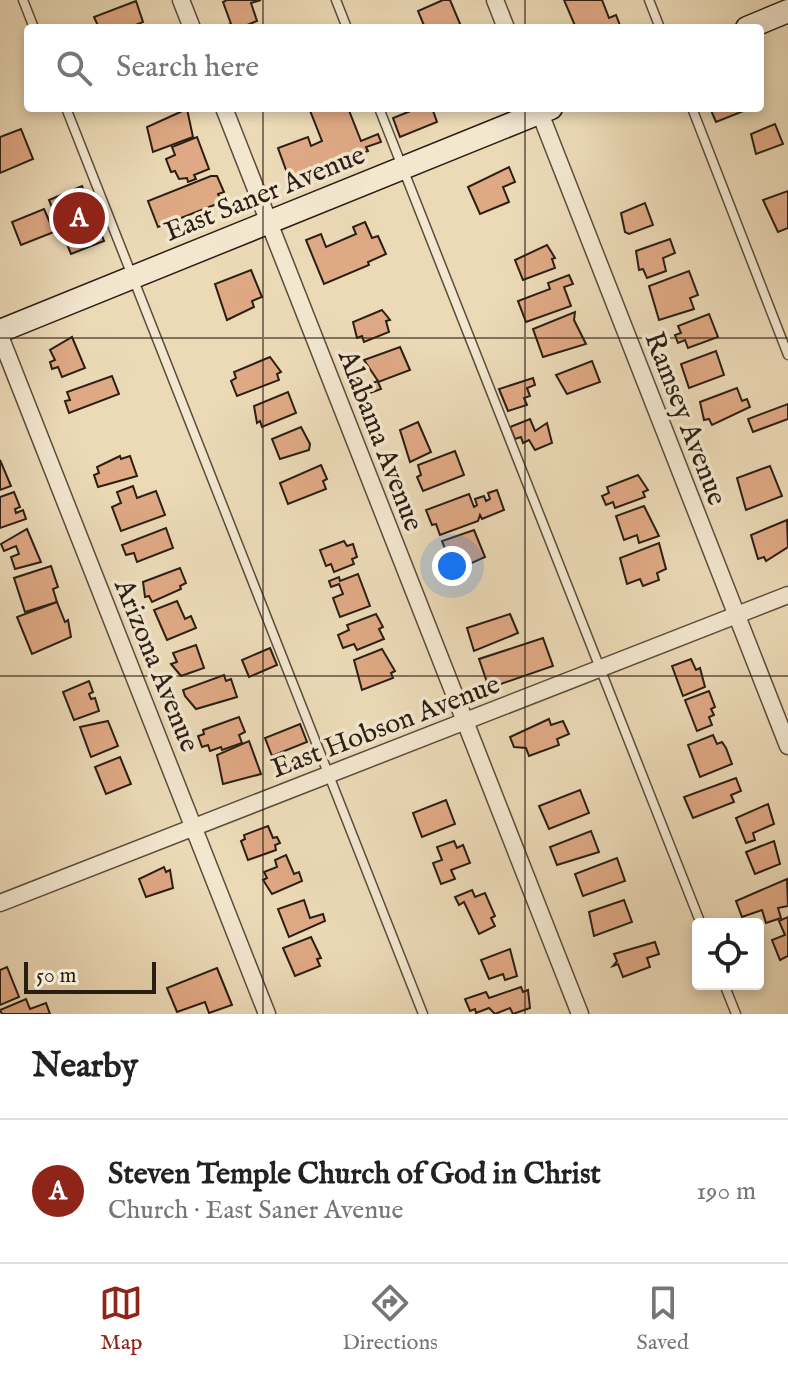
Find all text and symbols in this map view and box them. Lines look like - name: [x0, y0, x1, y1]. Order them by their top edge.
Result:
- search box: [24, 24, 764, 112]
- icon: search: [52, 46, 96, 90]
- text: Search here: [116, 49, 259, 87]
- street label: East Saner Avenue: [160, 138, 370, 250]
- pin: A: [53, 188, 105, 248]
- street label: Ramsey Avenue: [636, 327, 734, 511]
- street label: Alabama Avenue: [329, 344, 430, 537]
- your location: [432, 546, 472, 586]
- street label: Arizona Avenue: [105, 573, 206, 758]
- street label: East Hobson Avenue: [267, 668, 505, 787]
- map controls: [692, 918, 764, 990]
- button: locate: [692, 918, 764, 990]
- scale bar: [24, 958, 156, 994]
- text: 50 m: [36, 962, 77, 990]
- text: Nearby: [32, 1045, 138, 1088]
- text: Steven Temple Church of God in Christ: [108, 1156, 601, 1194]
- text: A: [49, 1175, 67, 1208]
- text: 190 m: [696, 1175, 756, 1208]
- text: Church · East Saner Avenue: [108, 1194, 403, 1227]
- tab: Map: [99, 1281, 143, 1357]
- tab: Directions: [342, 1281, 438, 1357]
- tab: Saved: [637, 1281, 689, 1357]

